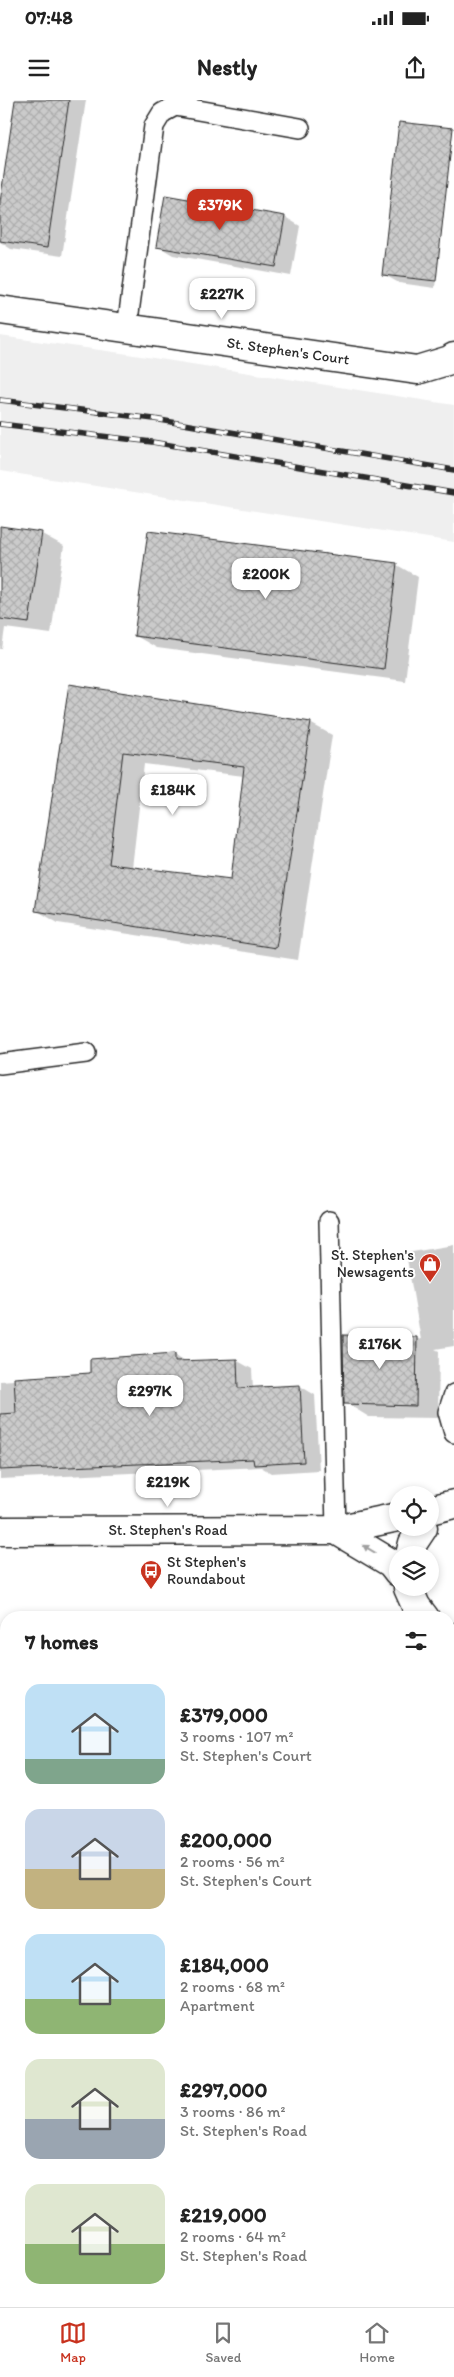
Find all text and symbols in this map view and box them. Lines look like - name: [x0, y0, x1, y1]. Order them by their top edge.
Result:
- text: 07:48: [25, 6, 73, 29]
- icon: menu: [25, 54, 53, 82]
- text: Nestly: [197, 54, 257, 81]
- icon: share: [401, 54, 429, 82]
- pin: £379K: [185, 188, 255, 231]
- text: £379K: [198, 195, 242, 214]
- pin: £227K: [187, 278, 257, 320]
- text: £227K: [200, 284, 244, 303]
- street label: St. Stephen's Court: [226, 333, 351, 369]
- pin: £200K: [231, 558, 301, 600]
- text: £200K: [243, 564, 289, 583]
- pin: £184K: [138, 774, 208, 816]
- text: £184K: [151, 780, 195, 799]
- place label: St. Stephen's Newsagents: [331, 1246, 414, 1281]
- shop icon: St. Stephen's Newsagents: [418, 1252, 442, 1283]
- pin: £176K: [345, 1328, 415, 1370]
- text: £176K: [359, 1334, 401, 1353]
- pin: £297K: [115, 1374, 185, 1417]
- text: £297K: [128, 1381, 172, 1400]
- pin: £219K: [133, 1466, 203, 1508]
- text: £219K: [147, 1472, 190, 1491]
- map controls: [389, 1486, 439, 1596]
- button: locate: [389, 1486, 439, 1536]
- street label: St. Stephen's Road: [108, 1521, 228, 1539]
- one-way arrow: [362, 1544, 375, 1553]
- button: layers: [389, 1546, 439, 1596]
- place label: St Stephen's Roundabout: [167, 1553, 247, 1588]
- bus stop icon: St Stephen's Roundabout: [139, 1559, 163, 1590]
- icon: filters: [402, 1627, 430, 1655]
- text: 7 homes: [25, 1629, 99, 1654]
- text: £379,000: [180, 1702, 268, 1727]
- icon: home: [65, 1704, 125, 1764]
- text: 3 rooms · 107 m²: [180, 1727, 293, 1746]
- text: St. Stephen's Court: [180, 1746, 312, 1765]
- text: £200,000: [180, 1827, 272, 1852]
- icon: home: [65, 1829, 125, 1889]
- text: 2 rooms · 56 m²: [180, 1852, 285, 1871]
- text: St. Stephen's Court: [180, 1871, 312, 1890]
- text: £184,000: [180, 1952, 269, 1977]
- icon: home: [65, 1954, 125, 2014]
- text: 2 rooms · 68 m²: [180, 1977, 285, 1996]
- text: Apartment: [180, 1996, 255, 2015]
- text: £297,000: [180, 2077, 267, 2102]
- icon: home: [65, 2079, 125, 2139]
- text: 3 rooms · 86 m²: [180, 2102, 285, 2121]
- text: St. Stephen's Road: [180, 2121, 307, 2140]
- text: £219,000: [180, 2202, 267, 2227]
- icon: home: [65, 2204, 125, 2264]
- text: 2 rooms · 64 m²: [180, 2227, 286, 2246]
- text: St. Stephen's Road: [180, 2246, 307, 2265]
- tab: Map: [59, 2319, 87, 2366]
- tab: Saved: [205, 2319, 241, 2366]
- tab: Home: [360, 2319, 395, 2366]

